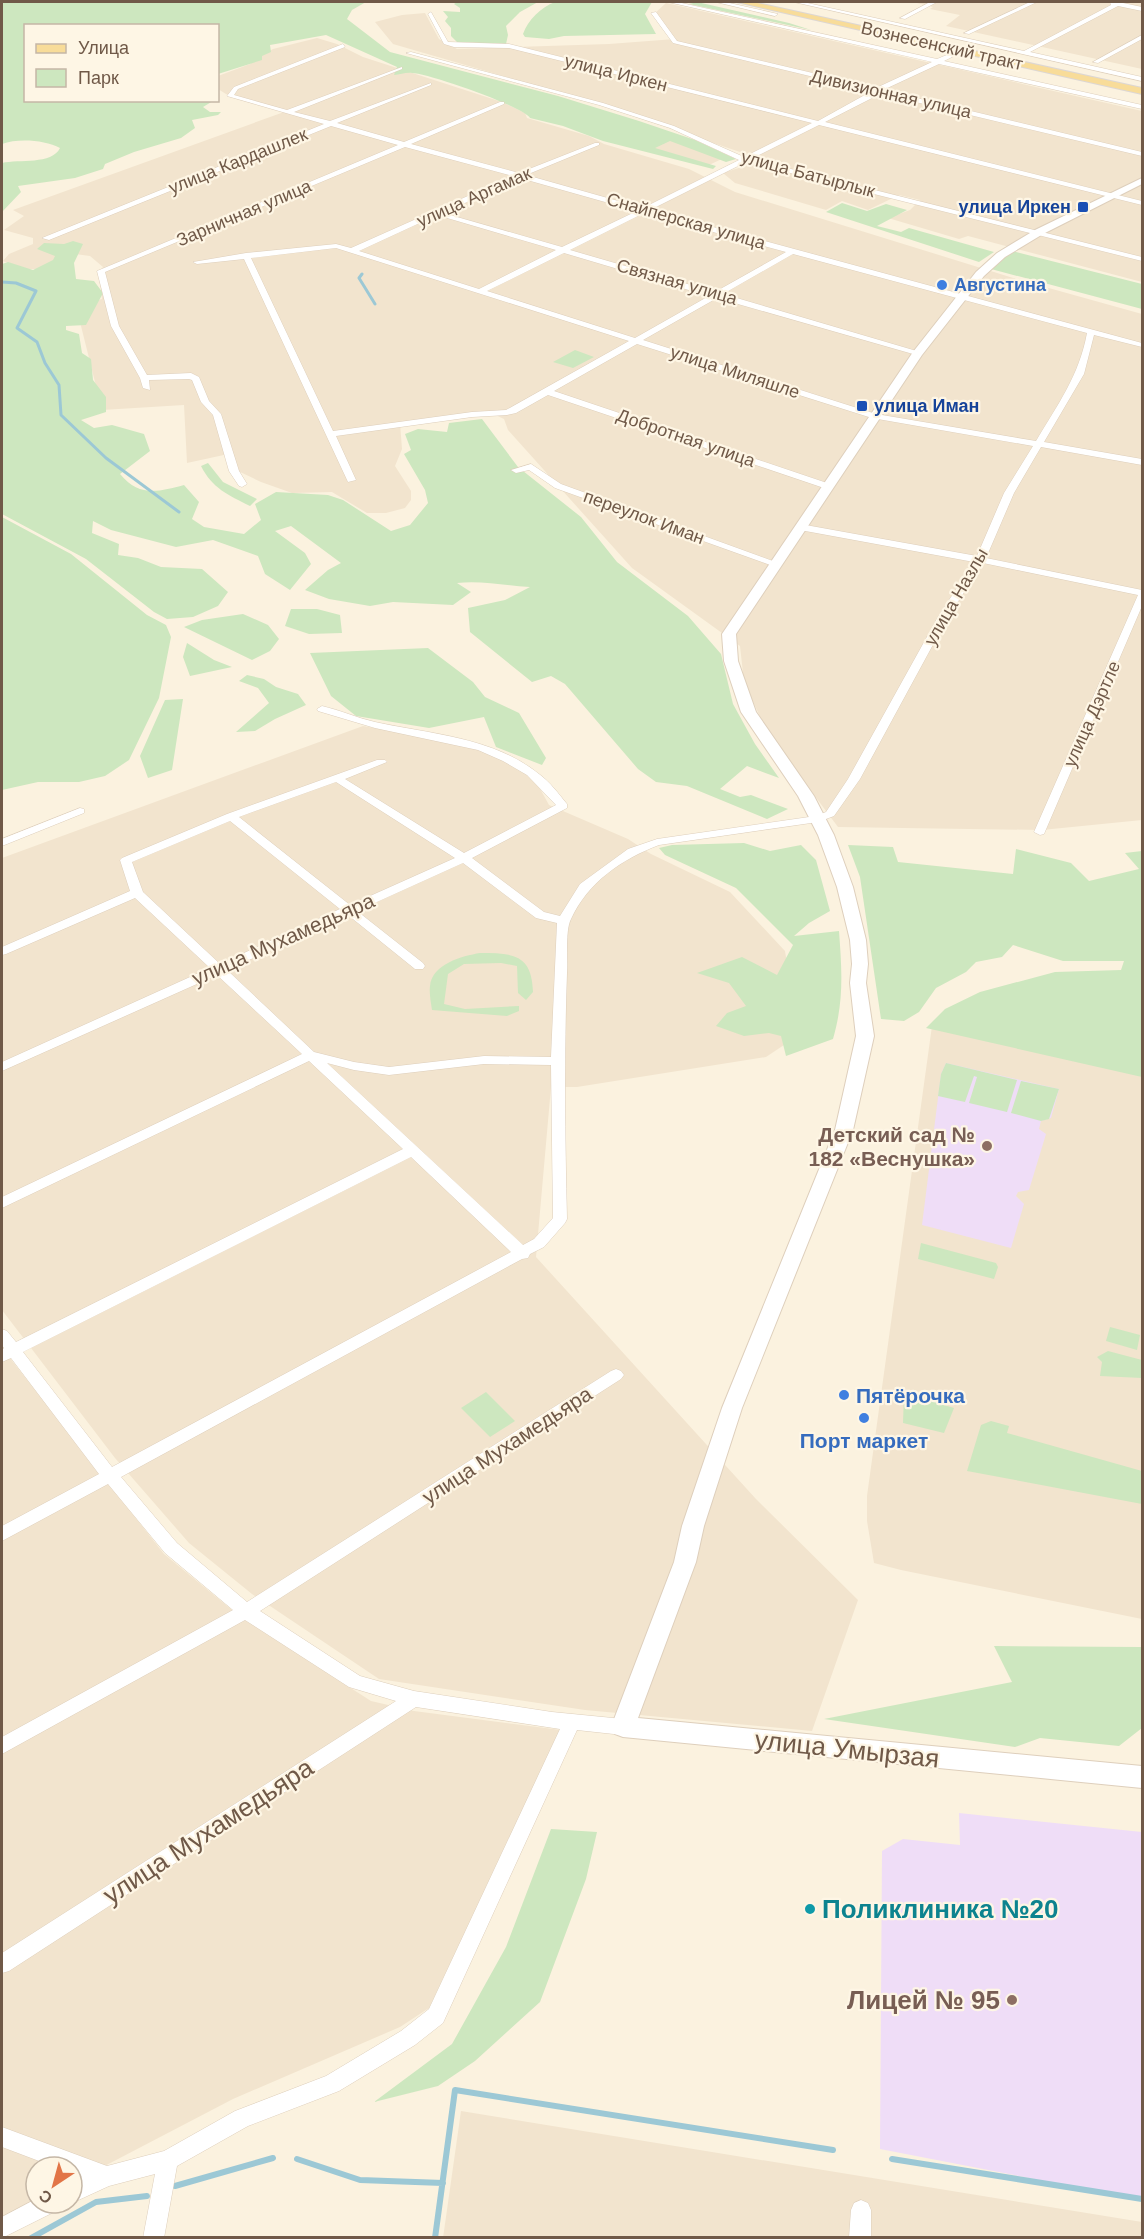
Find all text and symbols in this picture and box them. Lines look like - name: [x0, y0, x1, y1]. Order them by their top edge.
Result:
- street label: Вознесенский тракт: [859, 18, 1025, 74]
- legend: [24, 24, 219, 102]
- text: Улица: [78, 38, 130, 58]
- street label: улица Иркен: [562, 51, 670, 95]
- street label: Дивизионная улица: [809, 66, 974, 122]
- text: Парк: [78, 68, 119, 88]
- street label: улица Кардашлек: [166, 124, 310, 198]
- street label: улица Батырлык: [739, 147, 877, 202]
- street label: улица Аргамак: [414, 163, 534, 231]
- street label: Зарничная улица: [174, 175, 315, 250]
- street label: Снайперская улица: [604, 189, 769, 254]
- place label: улица Иркен: [959, 197, 1071, 217]
- marker: улица Иркен: [1076, 200, 1090, 214]
- street label: Связная улица: [614, 255, 741, 309]
- place label: Августина: [954, 275, 1047, 295]
- marker: Августина: [935, 278, 949, 292]
- street label: улица Миляшле: [668, 342, 802, 402]
- place label: улица Иман: [874, 396, 979, 416]
- marker: улица Иман: [855, 399, 869, 413]
- street label: Добротная улица: [614, 405, 759, 471]
- street label: переулок Иман: [581, 486, 707, 548]
- street label: улица Назлы: [920, 545, 992, 649]
- street label: улица Дэртле: [1060, 658, 1124, 770]
- street label: улица Мухамедьяра: [188, 888, 378, 990]
- place label: Детский сад № 182 «Веснушка»: [808, 1123, 975, 1170]
- marker: Детский сад № 182 «Веснушка»: [980, 1139, 994, 1153]
- street label: улица Мухамедьяра: [418, 1381, 596, 1508]
- place label: Пятёрочка: [856, 1384, 965, 1407]
- marker: Пятёрочка: [837, 1388, 851, 1402]
- marker: Порт маркет: [857, 1411, 871, 1425]
- place label: Порт маркет: [800, 1429, 928, 1452]
- street label: улица Умырзая: [753, 1724, 941, 1774]
- street label: улица Мухамедьяра: [97, 1752, 319, 1910]
- place label: Поликлиника №20: [822, 1894, 1059, 1924]
- marker: Поликлиника №20: [803, 1902, 817, 1916]
- place label: Лицей № 95: [847, 1985, 1000, 2015]
- marker: Лицей № 95: [1005, 1993, 1019, 2007]
- north arrow: [24, 2155, 84, 2215]
- text: С: [35, 2186, 55, 2207]

